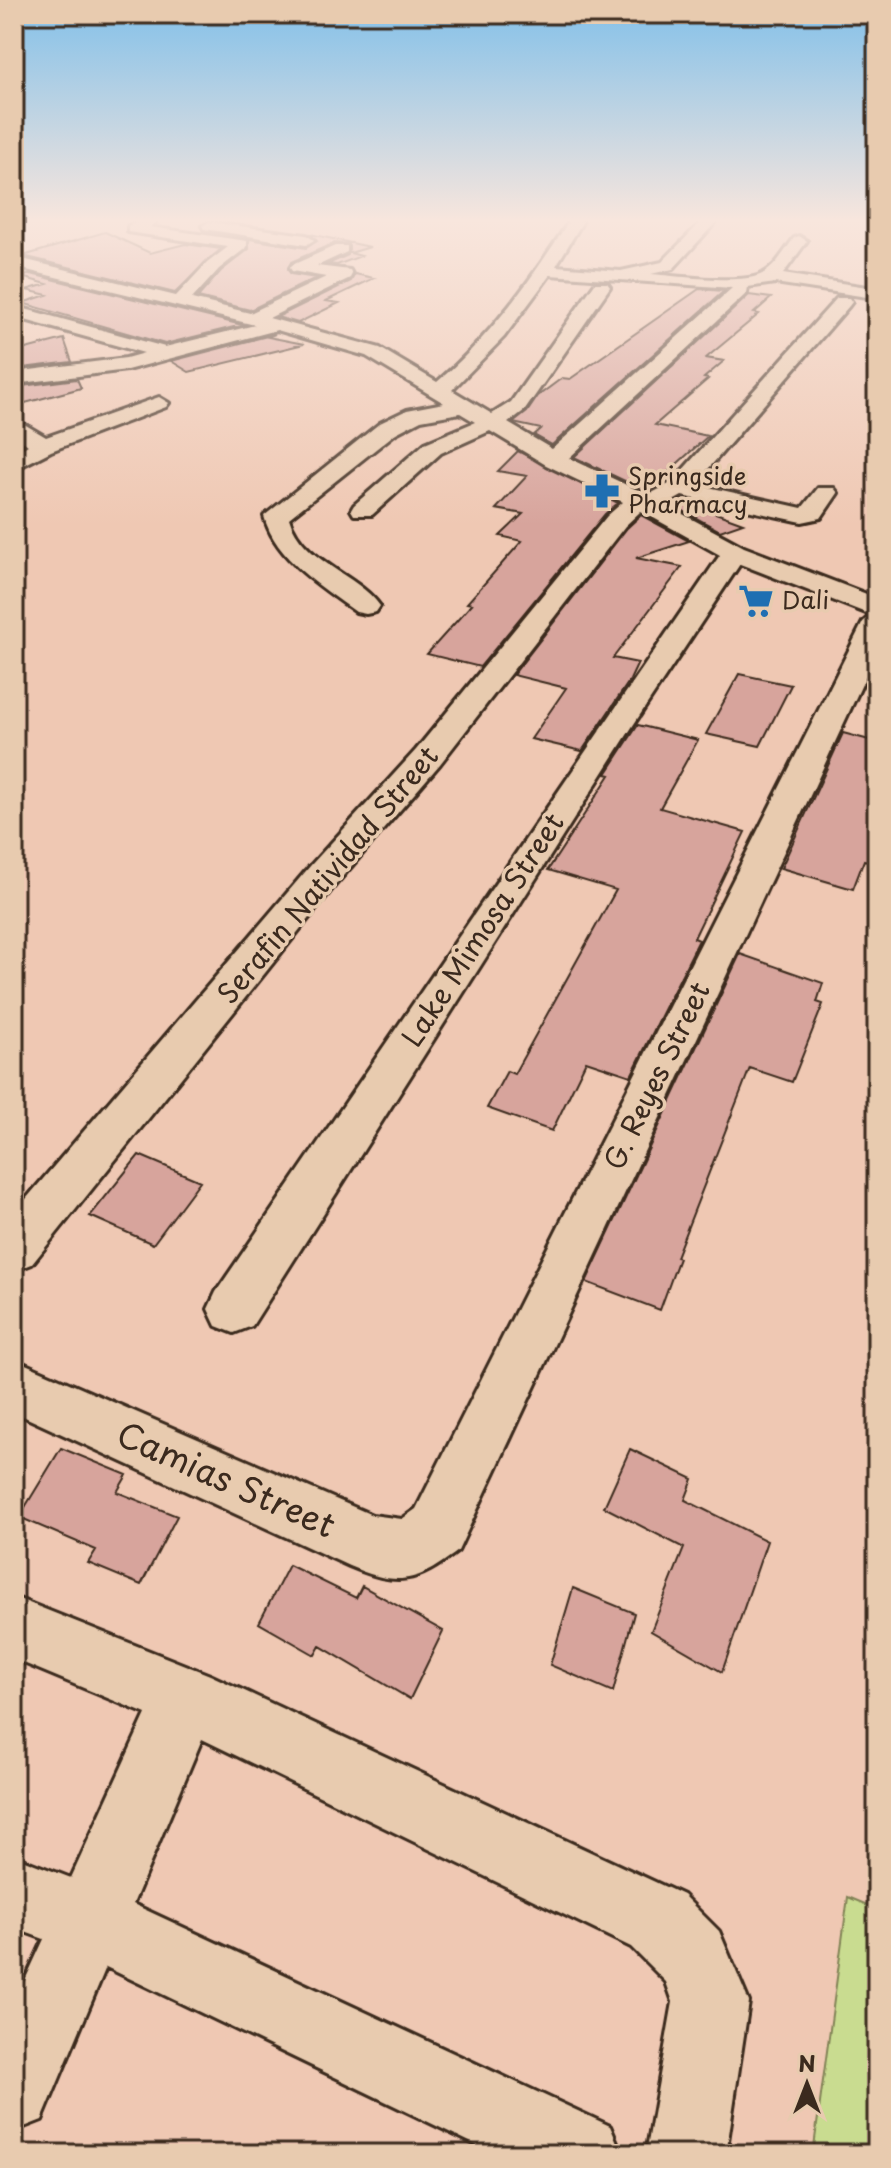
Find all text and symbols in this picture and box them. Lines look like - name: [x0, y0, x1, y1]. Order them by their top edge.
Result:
- place label: Springside Pharmacy: [628, 457, 747, 521]
- pharmacy icon: Springside Pharmacy: [583, 472, 621, 510]
- place label: Dali: [782, 581, 829, 617]
- supermarket icon: Dali: [737, 582, 775, 620]
- street label: Serafin Natividad Street: [206, 736, 448, 1012]
- street label: Lake Mimosa Street: [390, 804, 574, 1055]
- street label: G. Reyes Street: [591, 974, 720, 1177]
- street label: Camias Street: [109, 1407, 345, 1550]
- north arrow: [767, 2044, 847, 2124]
- text: N: [798, 2046, 816, 2079]

